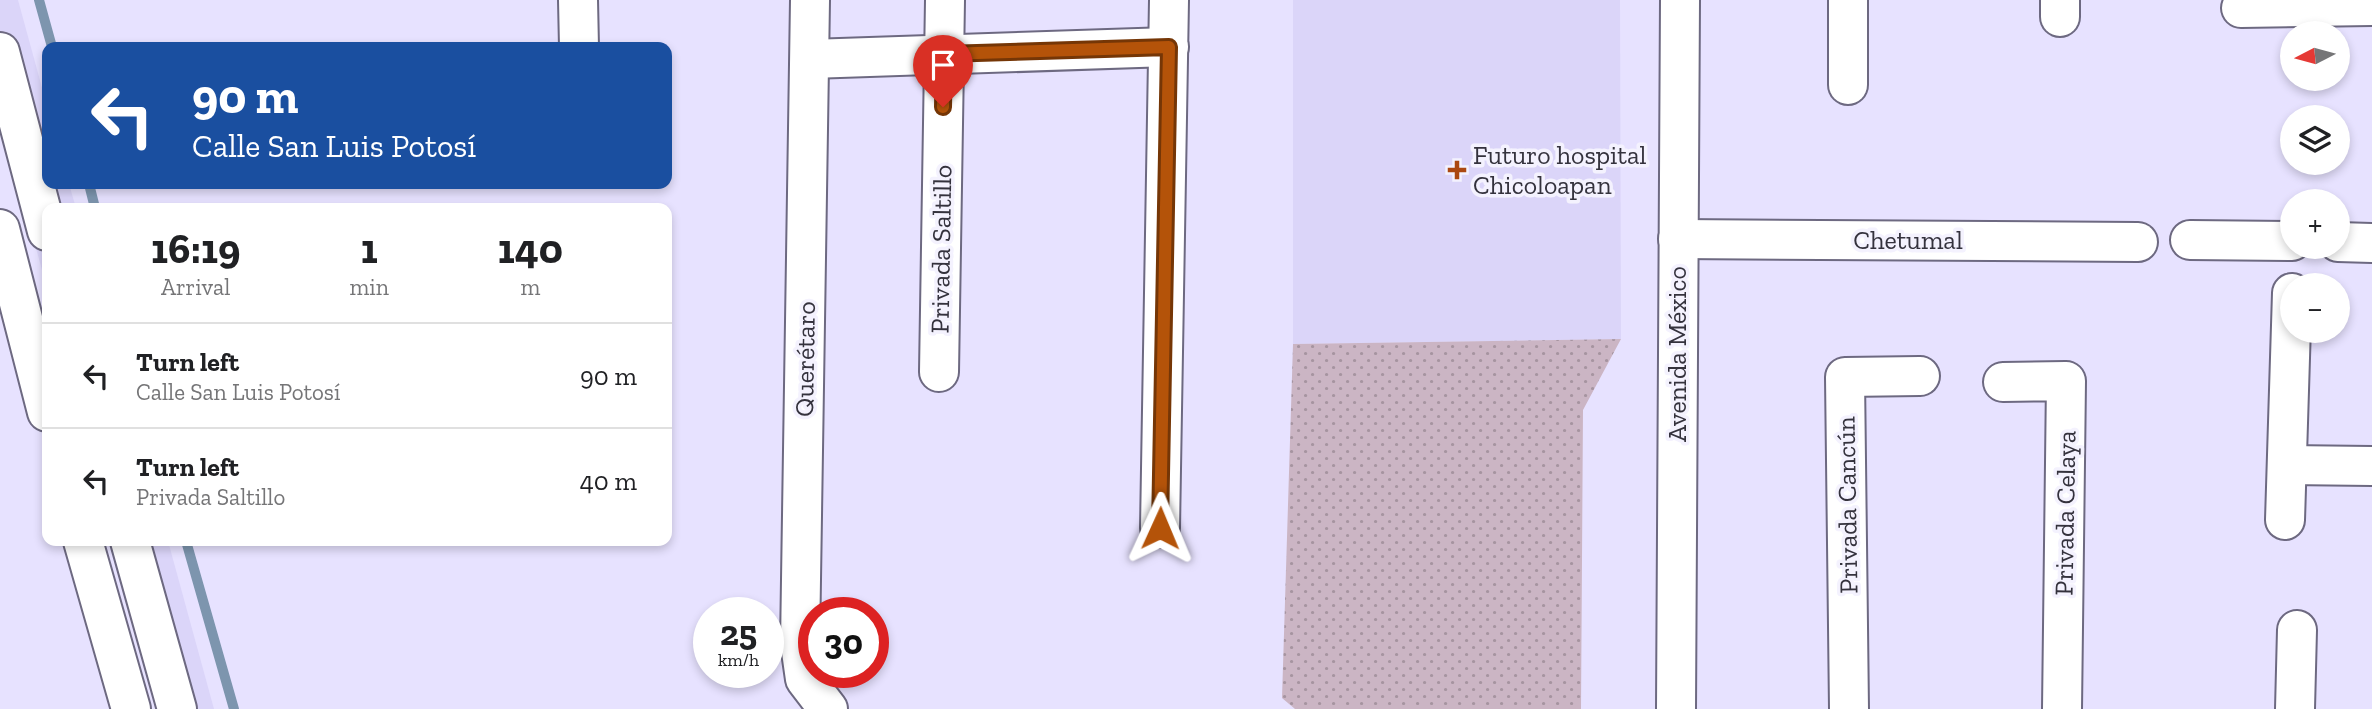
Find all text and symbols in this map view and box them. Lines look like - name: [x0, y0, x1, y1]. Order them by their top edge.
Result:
- north arrow: [2280, 21, 2350, 91]
- map controls: [2280, 21, 2350, 343]
- pin: [913, 35, 973, 107]
- icon: arrive: [924, 46, 962, 84]
- text: 90 m: [192, 67, 299, 126]
- icon: left: [77, 70, 168, 161]
- button: layers: [2280, 105, 2350, 175]
- text: Calle San Luis Potosí: [192, 127, 476, 165]
- place label: Futuro hospital Chicoloapan: [1473, 139, 1647, 201]
- marker: Futuro hospital Chicoloapan: [1447, 160, 1467, 180]
- street label: Privada Saltillo: [924, 164, 958, 334]
- button: +: [2280, 189, 2350, 259]
- text: 16:19: [151, 223, 240, 274]
- text: 1: [361, 223, 378, 274]
- text: 140: [498, 223, 563, 274]
- street label: Chetumal: [1853, 224, 1963, 256]
- street label: Avenida México: [1661, 266, 1693, 442]
- text: Arrival: [161, 273, 230, 301]
- text: min: [349, 273, 389, 301]
- text: m: [520, 273, 540, 301]
- button: −: [2280, 273, 2350, 343]
- street label: Querétaro: [788, 301, 822, 417]
- text: Turn left: [136, 346, 239, 378]
- icon: left: [77, 357, 115, 395]
- text: 90 m: [580, 360, 637, 392]
- text: Calle San Luis Potosí: [136, 378, 340, 406]
- street label: Privada Cancún: [1829, 416, 1865, 594]
- street label: Privada Celaya: [2048, 430, 2082, 596]
- text: Turn left: [136, 451, 239, 483]
- icon: left: [77, 462, 115, 500]
- text: 40 m: [580, 465, 637, 497]
- text: Privada Saltillo: [136, 483, 285, 511]
- position arrow: [1123, 491, 1197, 565]
- speed limit sign: 30: [798, 597, 889, 688]
- text: 25: [720, 612, 757, 654]
- text: km/h: [718, 649, 759, 671]

